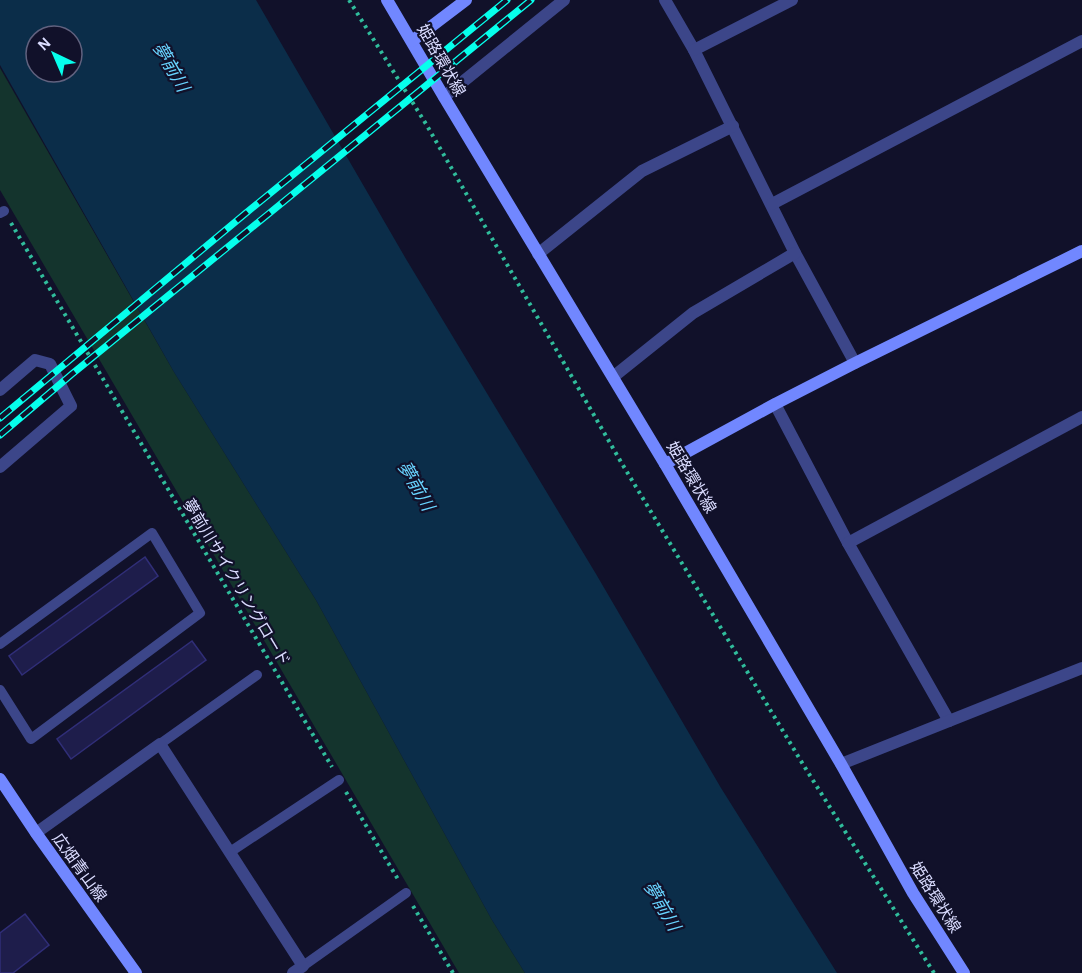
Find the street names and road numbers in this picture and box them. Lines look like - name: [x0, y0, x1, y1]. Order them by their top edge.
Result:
- street label: 姫路環状線: [414, 21, 469, 99]
- street label: 姫路環状線: [664, 439, 719, 516]
- street label: 夢前川サイクリングロード: [180, 496, 293, 669]
- street label: 広畑青山線: [49, 830, 110, 905]
- street label: 姫路環状線: [907, 859, 964, 936]

